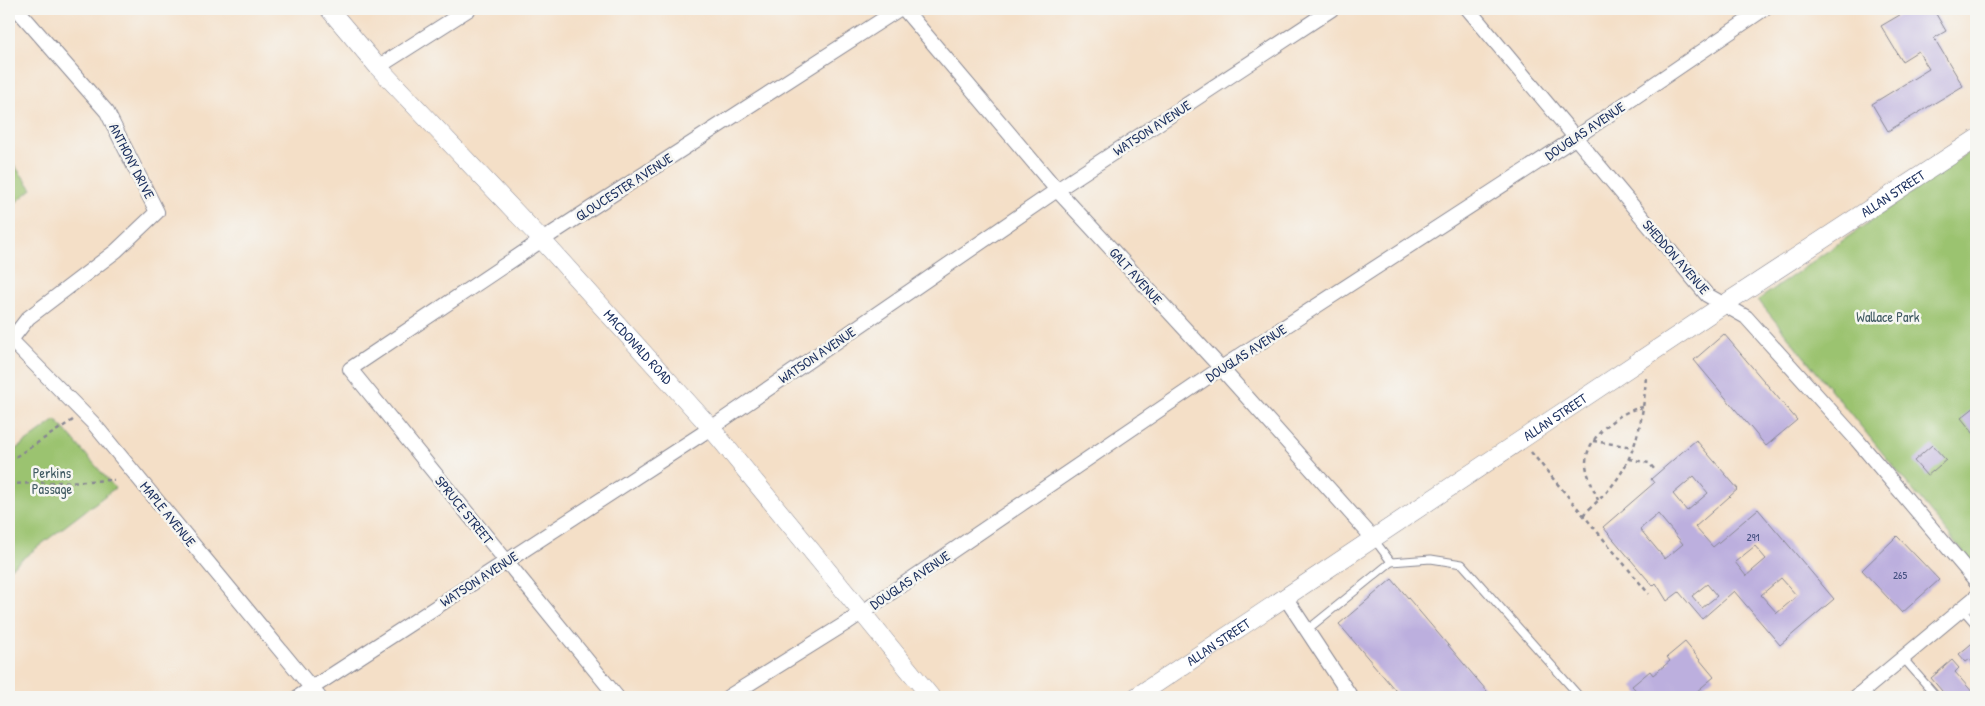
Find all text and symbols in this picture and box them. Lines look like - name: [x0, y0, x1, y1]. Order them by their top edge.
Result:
- street label: WATSON AVENUE: [1109, 95, 1194, 160]
- street label: DOUGLAS AVENUE: [1541, 97, 1628, 164]
- street label: ANTHONY DRIVE: [105, 120, 160, 202]
- street label: GLOUCESTER AVENUE: [571, 148, 676, 225]
- street label: ALLAN STREET: [1857, 165, 1929, 221]
- street label: SHEDDON AVENUE: [1639, 215, 1714, 298]
- street label: GALT AVENUE: [1106, 243, 1167, 308]
- street label: MACDONALD ROAD: [600, 305, 677, 388]
- park label: Wallace Park: [1856, 307, 1920, 326]
- street label: DOUGLAS AVENUE: [1202, 319, 1290, 386]
- street label: WATSON AVENUE: [774, 322, 859, 387]
- street label: ALLAN STREET: [1519, 388, 1591, 445]
- park label: Perkins Passage: [32, 463, 73, 499]
- street label: SPRUCE STREET: [431, 472, 498, 548]
- street label: MAPLE AVENUE: [136, 477, 201, 550]
- house number: 291: [1746, 530, 1760, 544]
- street label: WATSON AVENUE: [436, 546, 521, 611]
- street label: DOUGLAS AVENUE: [866, 546, 953, 613]
- house number: 265: [1893, 568, 1907, 582]
- street label: ALLAN STREET: [1182, 613, 1254, 670]

